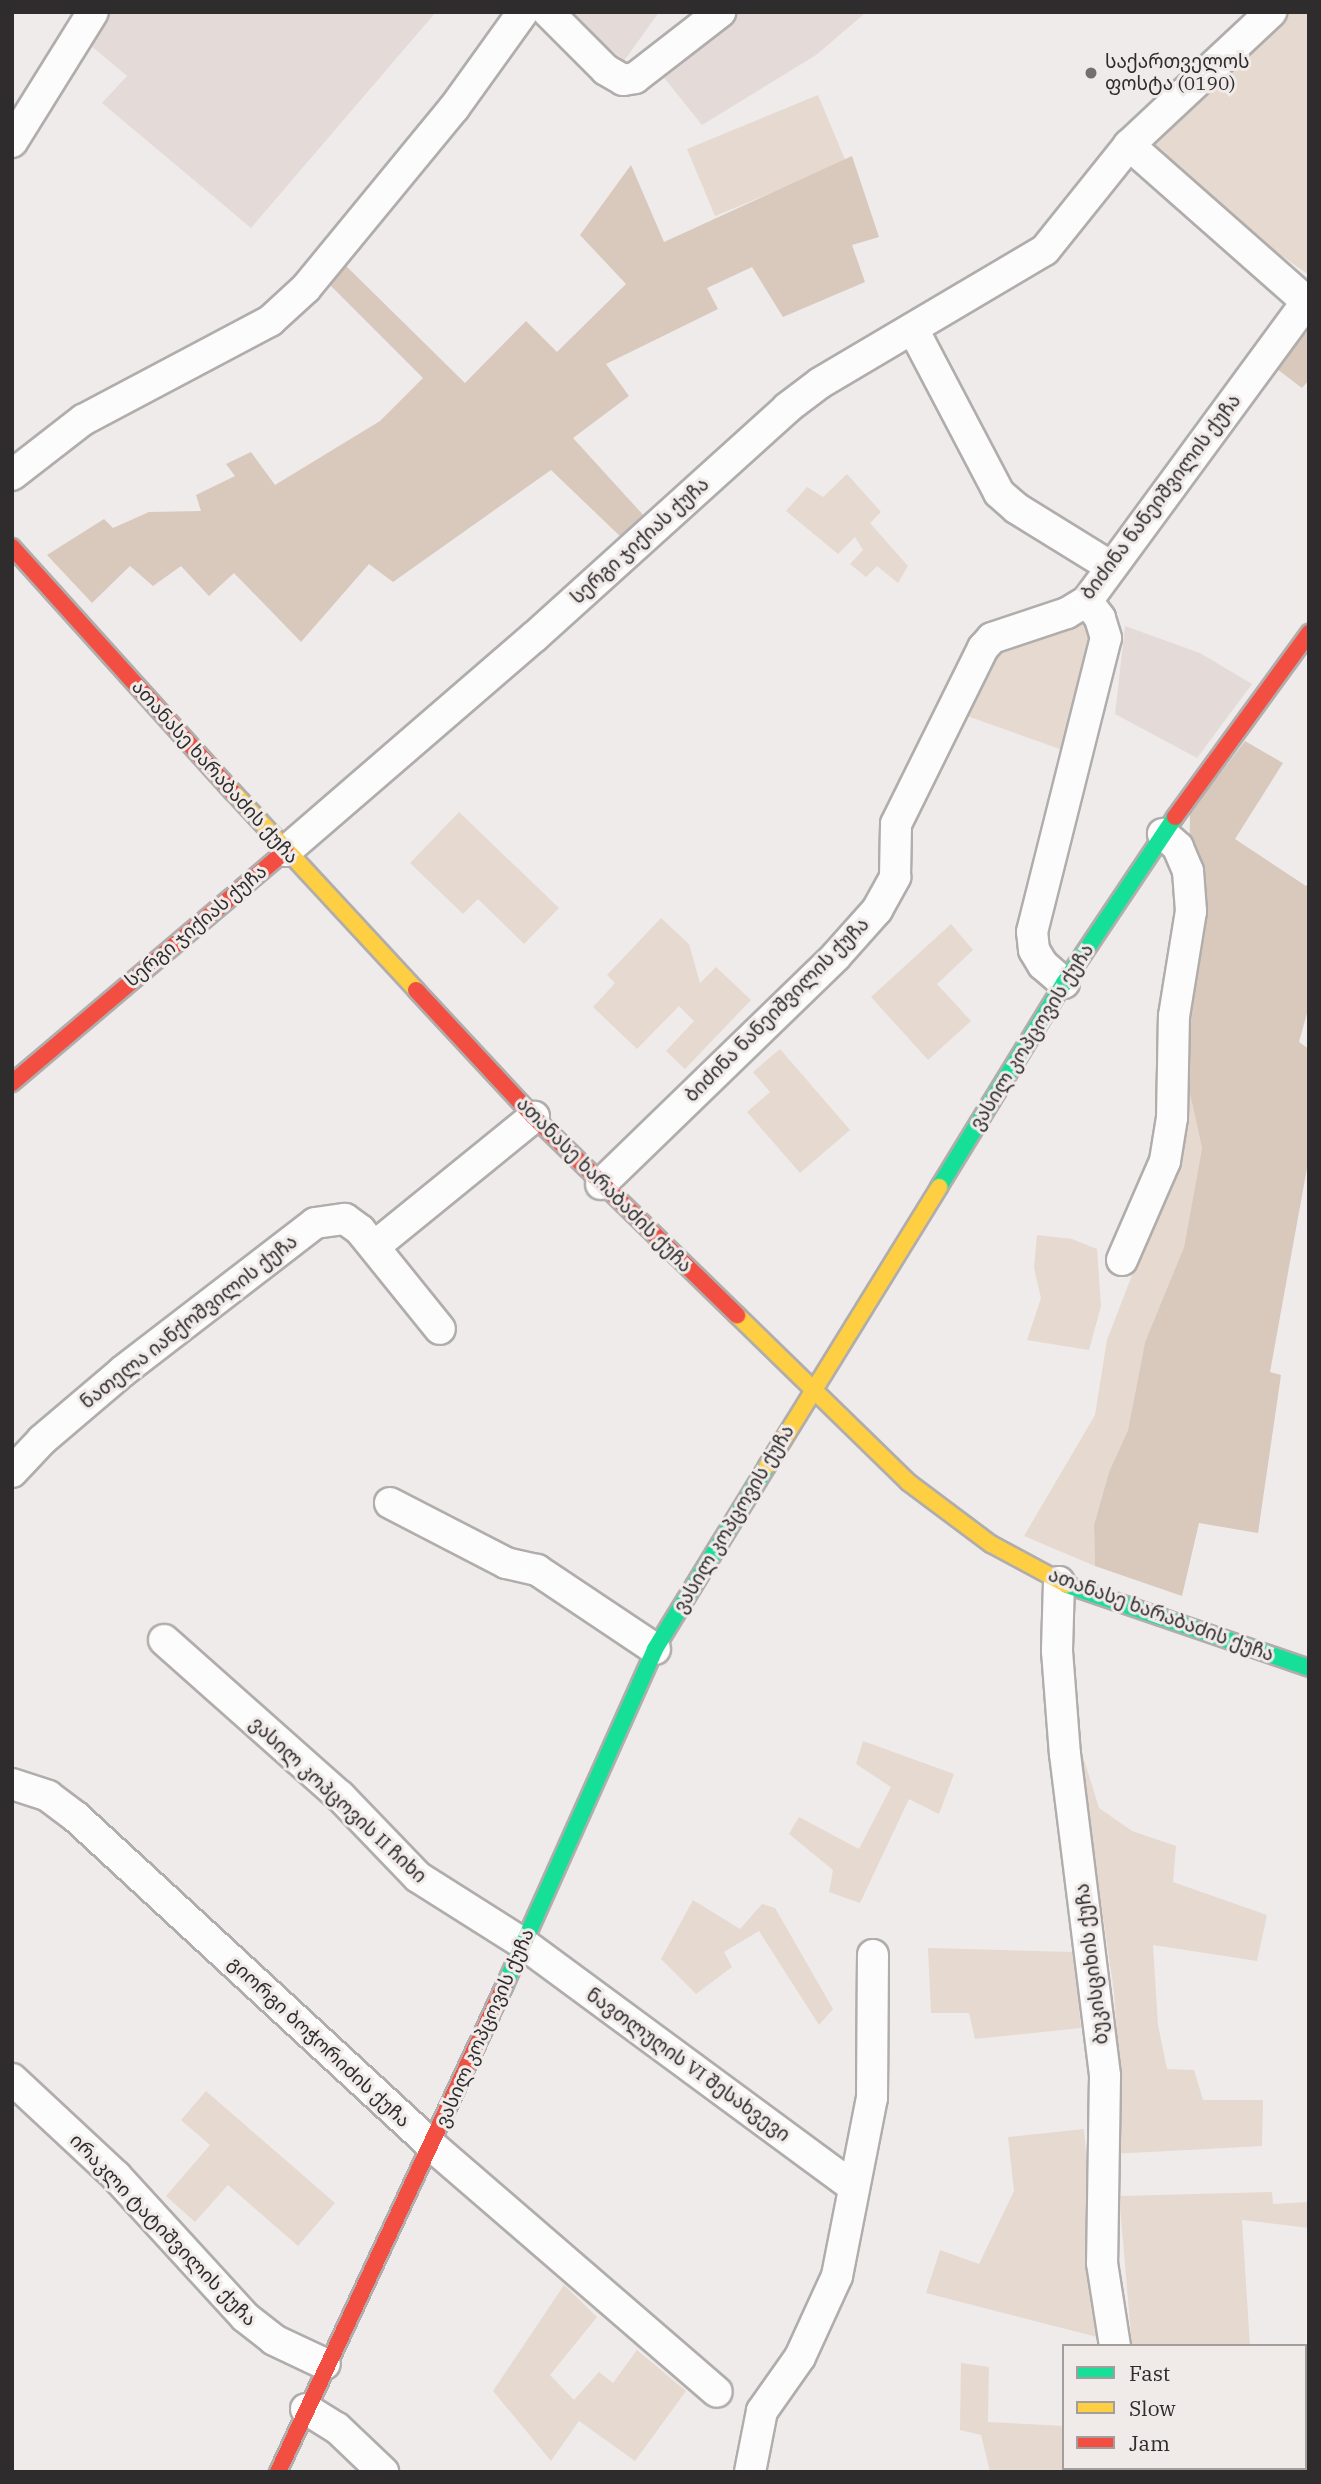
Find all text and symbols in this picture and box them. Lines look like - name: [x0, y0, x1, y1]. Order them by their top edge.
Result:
- place label: საქართველოს ფოსტა (0190): [1105, 51, 1250, 95]
- marker: საქართველოს ფოსტა (0190): [1083, 65, 1099, 81]
- street label: ბიძინა ნანეიშვილის ქუჩა: [1076, 390, 1246, 604]
- street label: სერგი ჯიქიას ქუჩა: [566, 473, 714, 609]
- street label: ათანასე ხარაბაძის ქუჩა: [127, 676, 303, 868]
- street label: სერგი ჯიქიას ქუჩა: [121, 860, 271, 992]
- street label: ბიძინა ნანეიშვილის ქუჩა: [680, 913, 874, 1107]
- street label: ვასილ კოპცოვის ქუჩა: [965, 940, 1099, 1134]
- street label: ათანასე ხარაბაძის ქუჩა: [512, 1093, 696, 1277]
- street label: ნათელა იანქოშვილის ქუჩა: [76, 1230, 302, 1414]
- street label: ვასილ კოპცოვის ქუჩა: [669, 1421, 799, 1617]
- street label: ათანასე ხარაბაძის ქუჩა: [1045, 1564, 1277, 1666]
- street label: ვასილ კოპცოვის II ჩიხი: [245, 1712, 431, 1888]
- street label: ბუკისციხის ქუჩა: [1071, 1882, 1113, 2046]
- street label: ვასილ კოპცოვის ქუჩა: [431, 1925, 539, 2131]
- street label: გიორგი ბოჭორიძის ქუჩა: [223, 1952, 415, 2132]
- street label: ნავთლუღის VI შესახვევი: [582, 1983, 794, 2147]
- street label: ირაკლი ტატიშვილის ქუჩა: [65, 2129, 261, 2331]
- legend: [1062, 2344, 1307, 2470]
- text: Fast: [1129, 2359, 1170, 2387]
- text: Slow: [1129, 2394, 1176, 2422]
- text: Jam: [1129, 2429, 1170, 2457]

